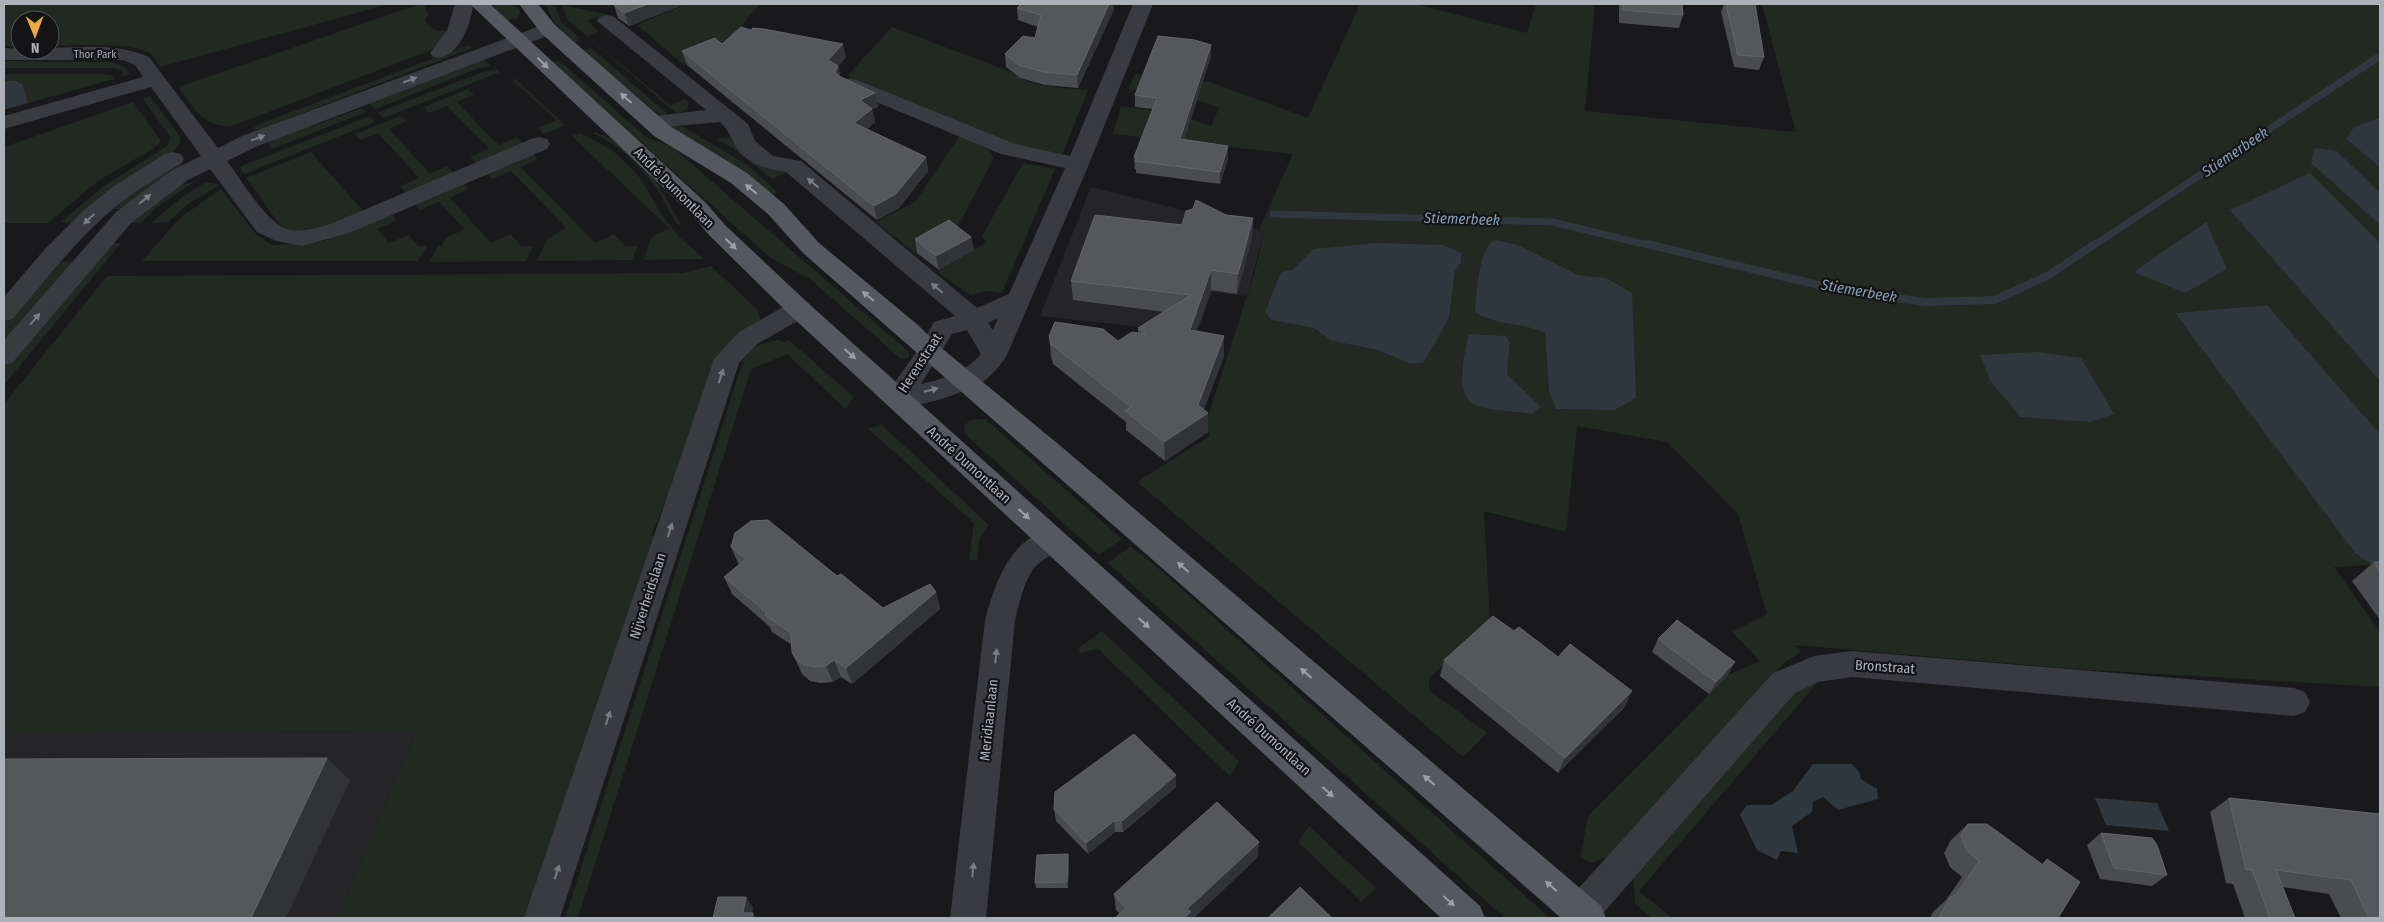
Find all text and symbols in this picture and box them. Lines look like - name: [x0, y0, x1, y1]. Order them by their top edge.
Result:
- north arrow: [10, 10, 60, 60]
- text: N: [31, 39, 40, 56]
- street label: Thor Park: [74, 48, 117, 61]
- one-way arrow: [536, 57, 548, 69]
- one-way arrow: [403, 76, 418, 84]
- one-way arrow: [620, 93, 632, 104]
- water label: Stiemerbeek: [2197, 123, 2272, 181]
- one-way arrow: [251, 134, 266, 142]
- street label: André Dumontlaan: [630, 144, 718, 232]
- one-way arrow: [807, 177, 819, 189]
- one-way arrow: [745, 183, 758, 194]
- one-way arrow: [138, 194, 151, 205]
- water label: Stiemerbeek: [1423, 209, 1501, 229]
- one-way arrow: [83, 213, 95, 225]
- one-way arrow: [724, 237, 736, 249]
- water label: Stiemerbeek: [1819, 275, 1899, 307]
- one-way arrow: [930, 282, 943, 293]
- one-way arrow: [862, 291, 874, 302]
- one-way arrow: [30, 313, 41, 326]
- street label: Herenstraat: [895, 330, 946, 396]
- one-way arrow: [844, 348, 857, 359]
- one-way arrow: [718, 368, 726, 383]
- one-way arrow: [923, 386, 938, 394]
- street label: André Dumontlaan: [924, 423, 1014, 507]
- one-way arrow: [1017, 508, 1029, 520]
- one-way arrow: [667, 522, 675, 537]
- street label: Nijverheidslaan: [626, 551, 670, 641]
- one-way arrow: [1177, 561, 1189, 573]
- one-way arrow: [1137, 618, 1150, 629]
- one-way arrow: [992, 648, 1000, 664]
- street label: Bronstraat: [1854, 656, 1916, 678]
- one-way arrow: [1299, 668, 1312, 679]
- street label: Meridiaanlaan: [976, 678, 1002, 762]
- street label: André Dumontlaan: [1224, 695, 1314, 779]
- one-way arrow: [605, 710, 613, 725]
- one-way arrow: [1423, 774, 1435, 786]
- one-way arrow: [1322, 786, 1334, 798]
- one-way arrow: [969, 861, 977, 877]
- one-way arrow: [553, 864, 561, 879]
- one-way arrow: [1545, 881, 1558, 892]
- one-way arrow: [1442, 895, 1454, 907]

